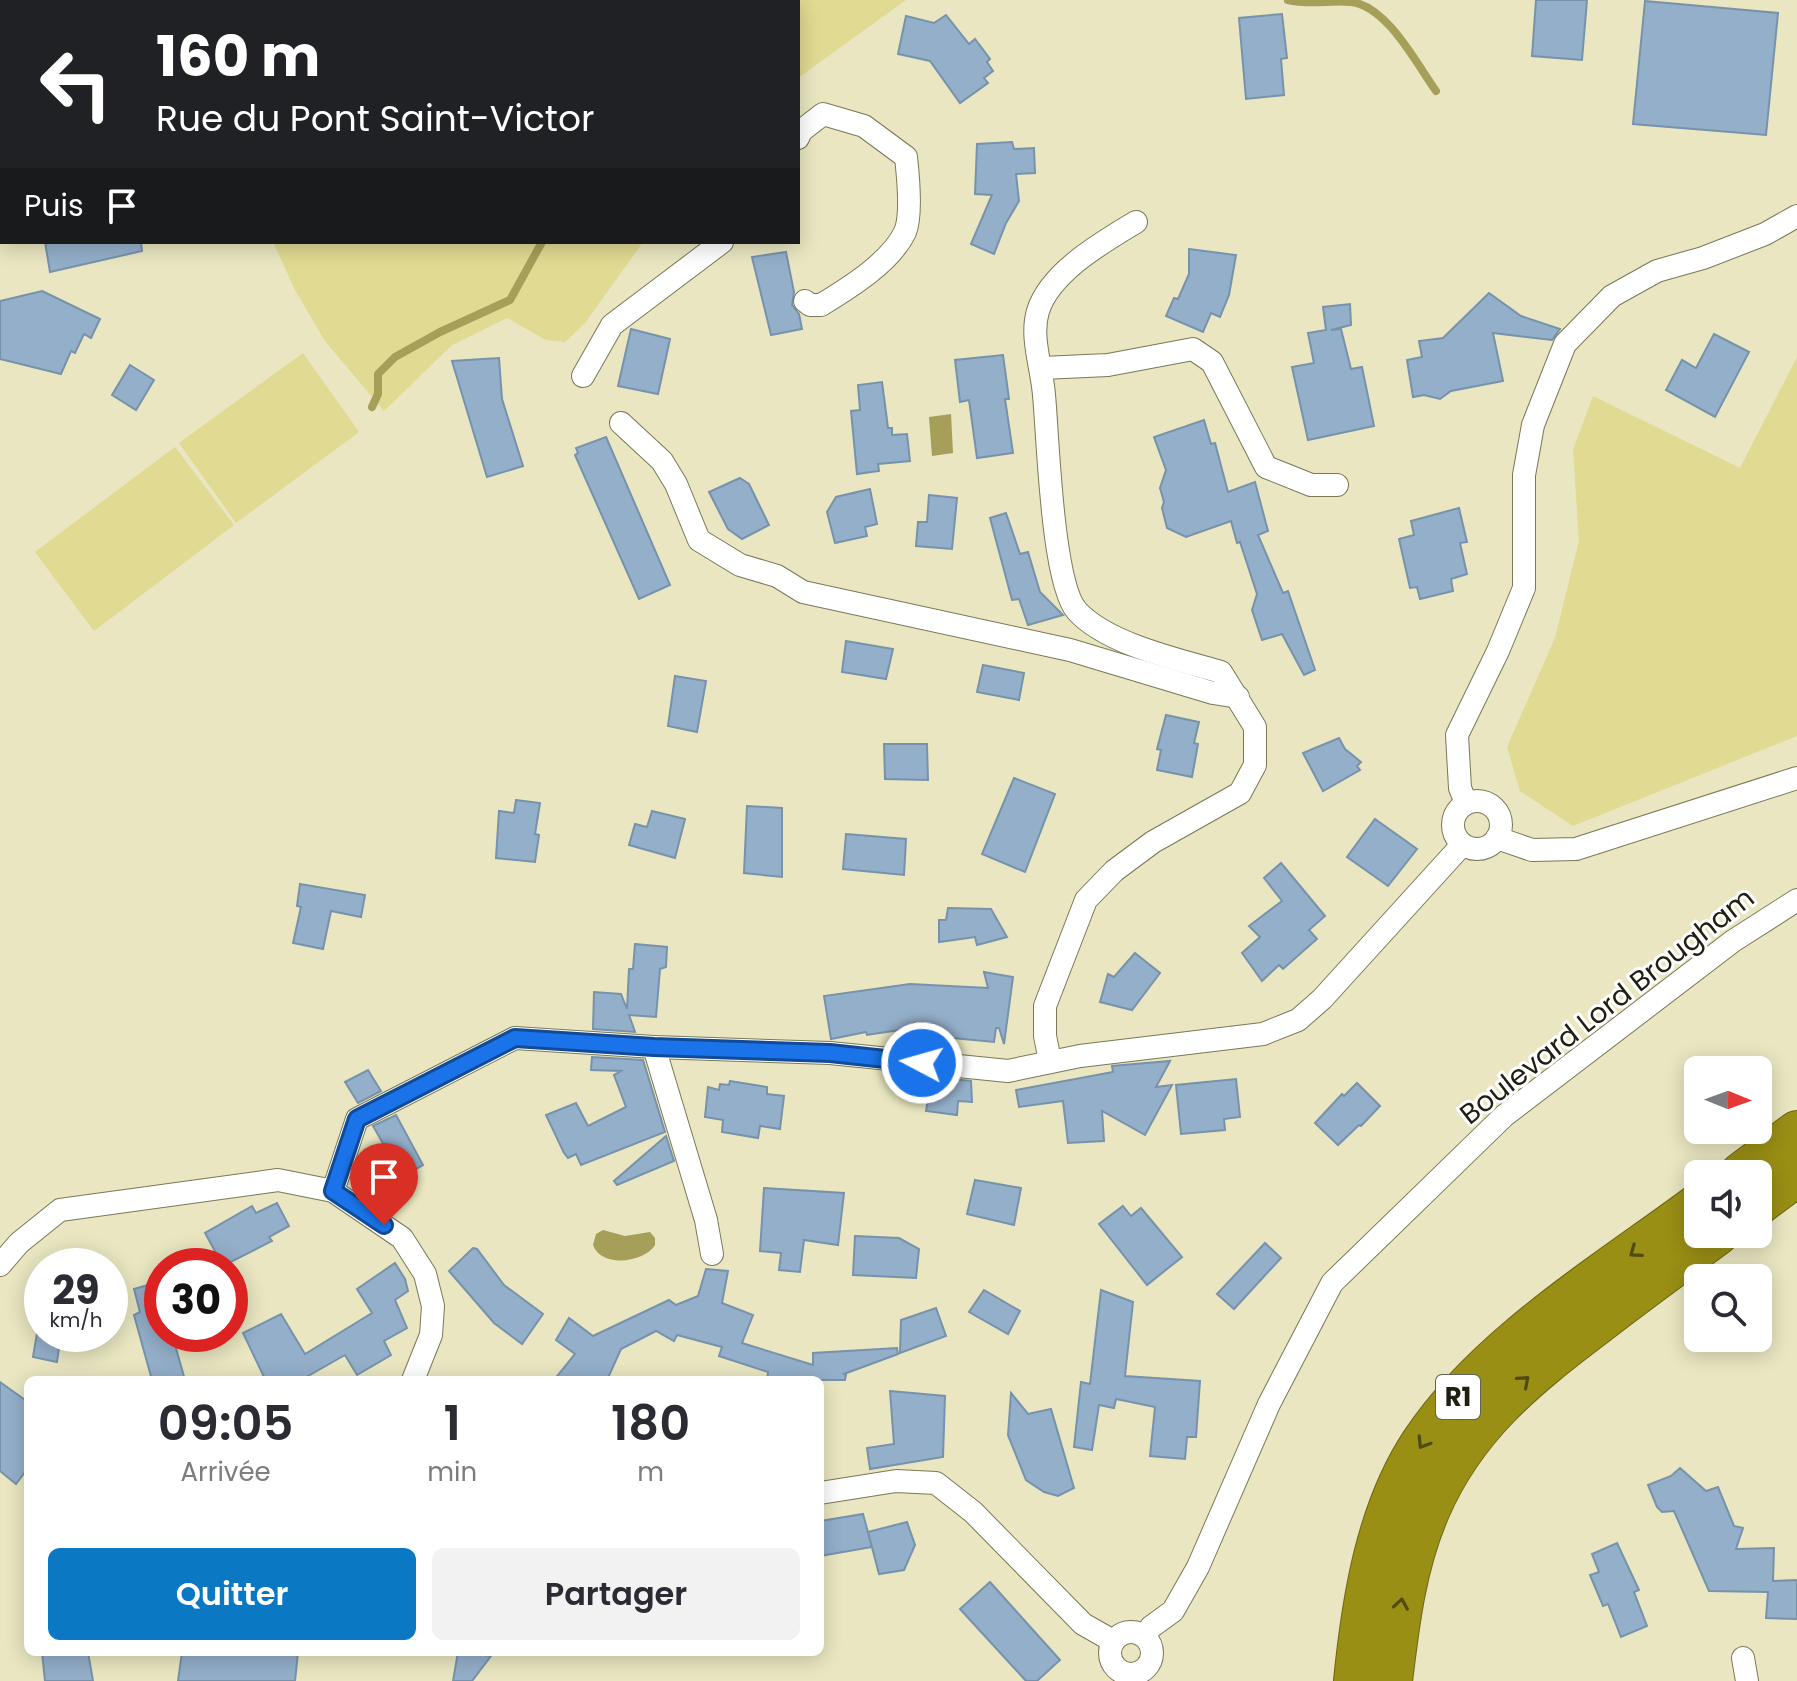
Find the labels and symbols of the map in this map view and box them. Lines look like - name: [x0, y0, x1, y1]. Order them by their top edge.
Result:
- street label: Boulevard Lord Brougham: [1452, 879, 1762, 1133]
- position arrow: [880, 1021, 964, 1105]
- north arrow: [1684, 1056, 1772, 1144]
- pin: [350, 1143, 418, 1225]
- one-way arrow: [1629, 1242, 1644, 1256]
- speed limit sign: 30: [144, 1248, 248, 1352]
- road number: R1: [1436, 1375, 1480, 1419]
- one-way arrow: [1515, 1376, 1530, 1391]
- one-way arrow: [1417, 1434, 1432, 1449]
- one-way arrow: [1392, 1597, 1409, 1610]

